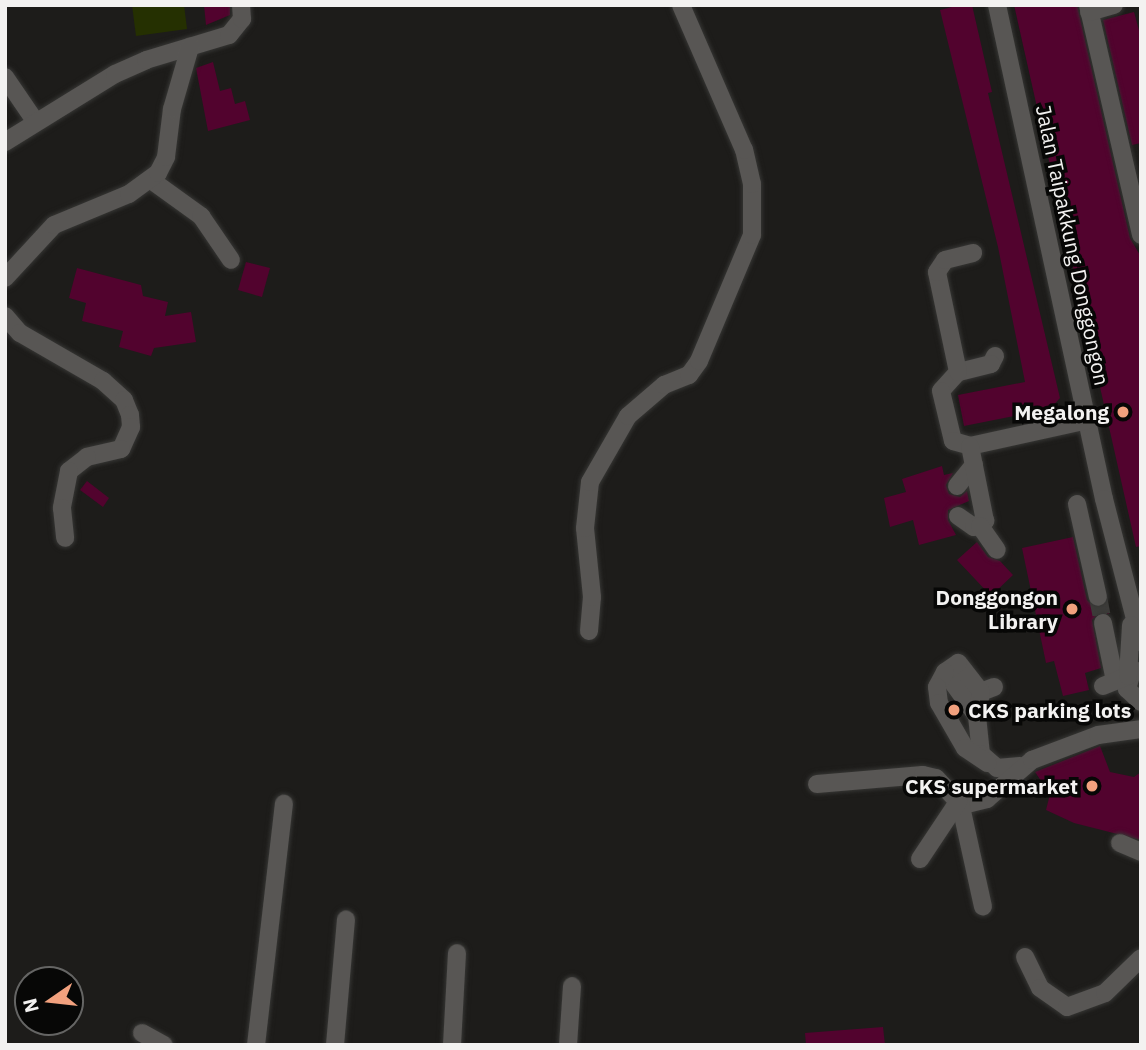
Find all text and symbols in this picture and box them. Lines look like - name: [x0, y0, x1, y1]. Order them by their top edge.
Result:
- street label: Jalan Taipakkung Donggongon: [1031, 102, 1115, 388]
- place label: Megalong: [1014, 399, 1109, 425]
- marker: Megalong: [1115, 404, 1131, 420]
- place label: Donggongon Library: [936, 584, 1058, 634]
- marker: Donggongon Library: [1064, 601, 1080, 617]
- place label: CKS parking lots: [968, 697, 1131, 723]
- marker: CKS parking lots: [946, 702, 962, 718]
- place label: CKS supermarket: [905, 773, 1078, 799]
- marker: CKS supermarket: [1084, 778, 1100, 794]
- north arrow: [14, 966, 84, 1036]
- text: N: [17, 996, 44, 1015]

